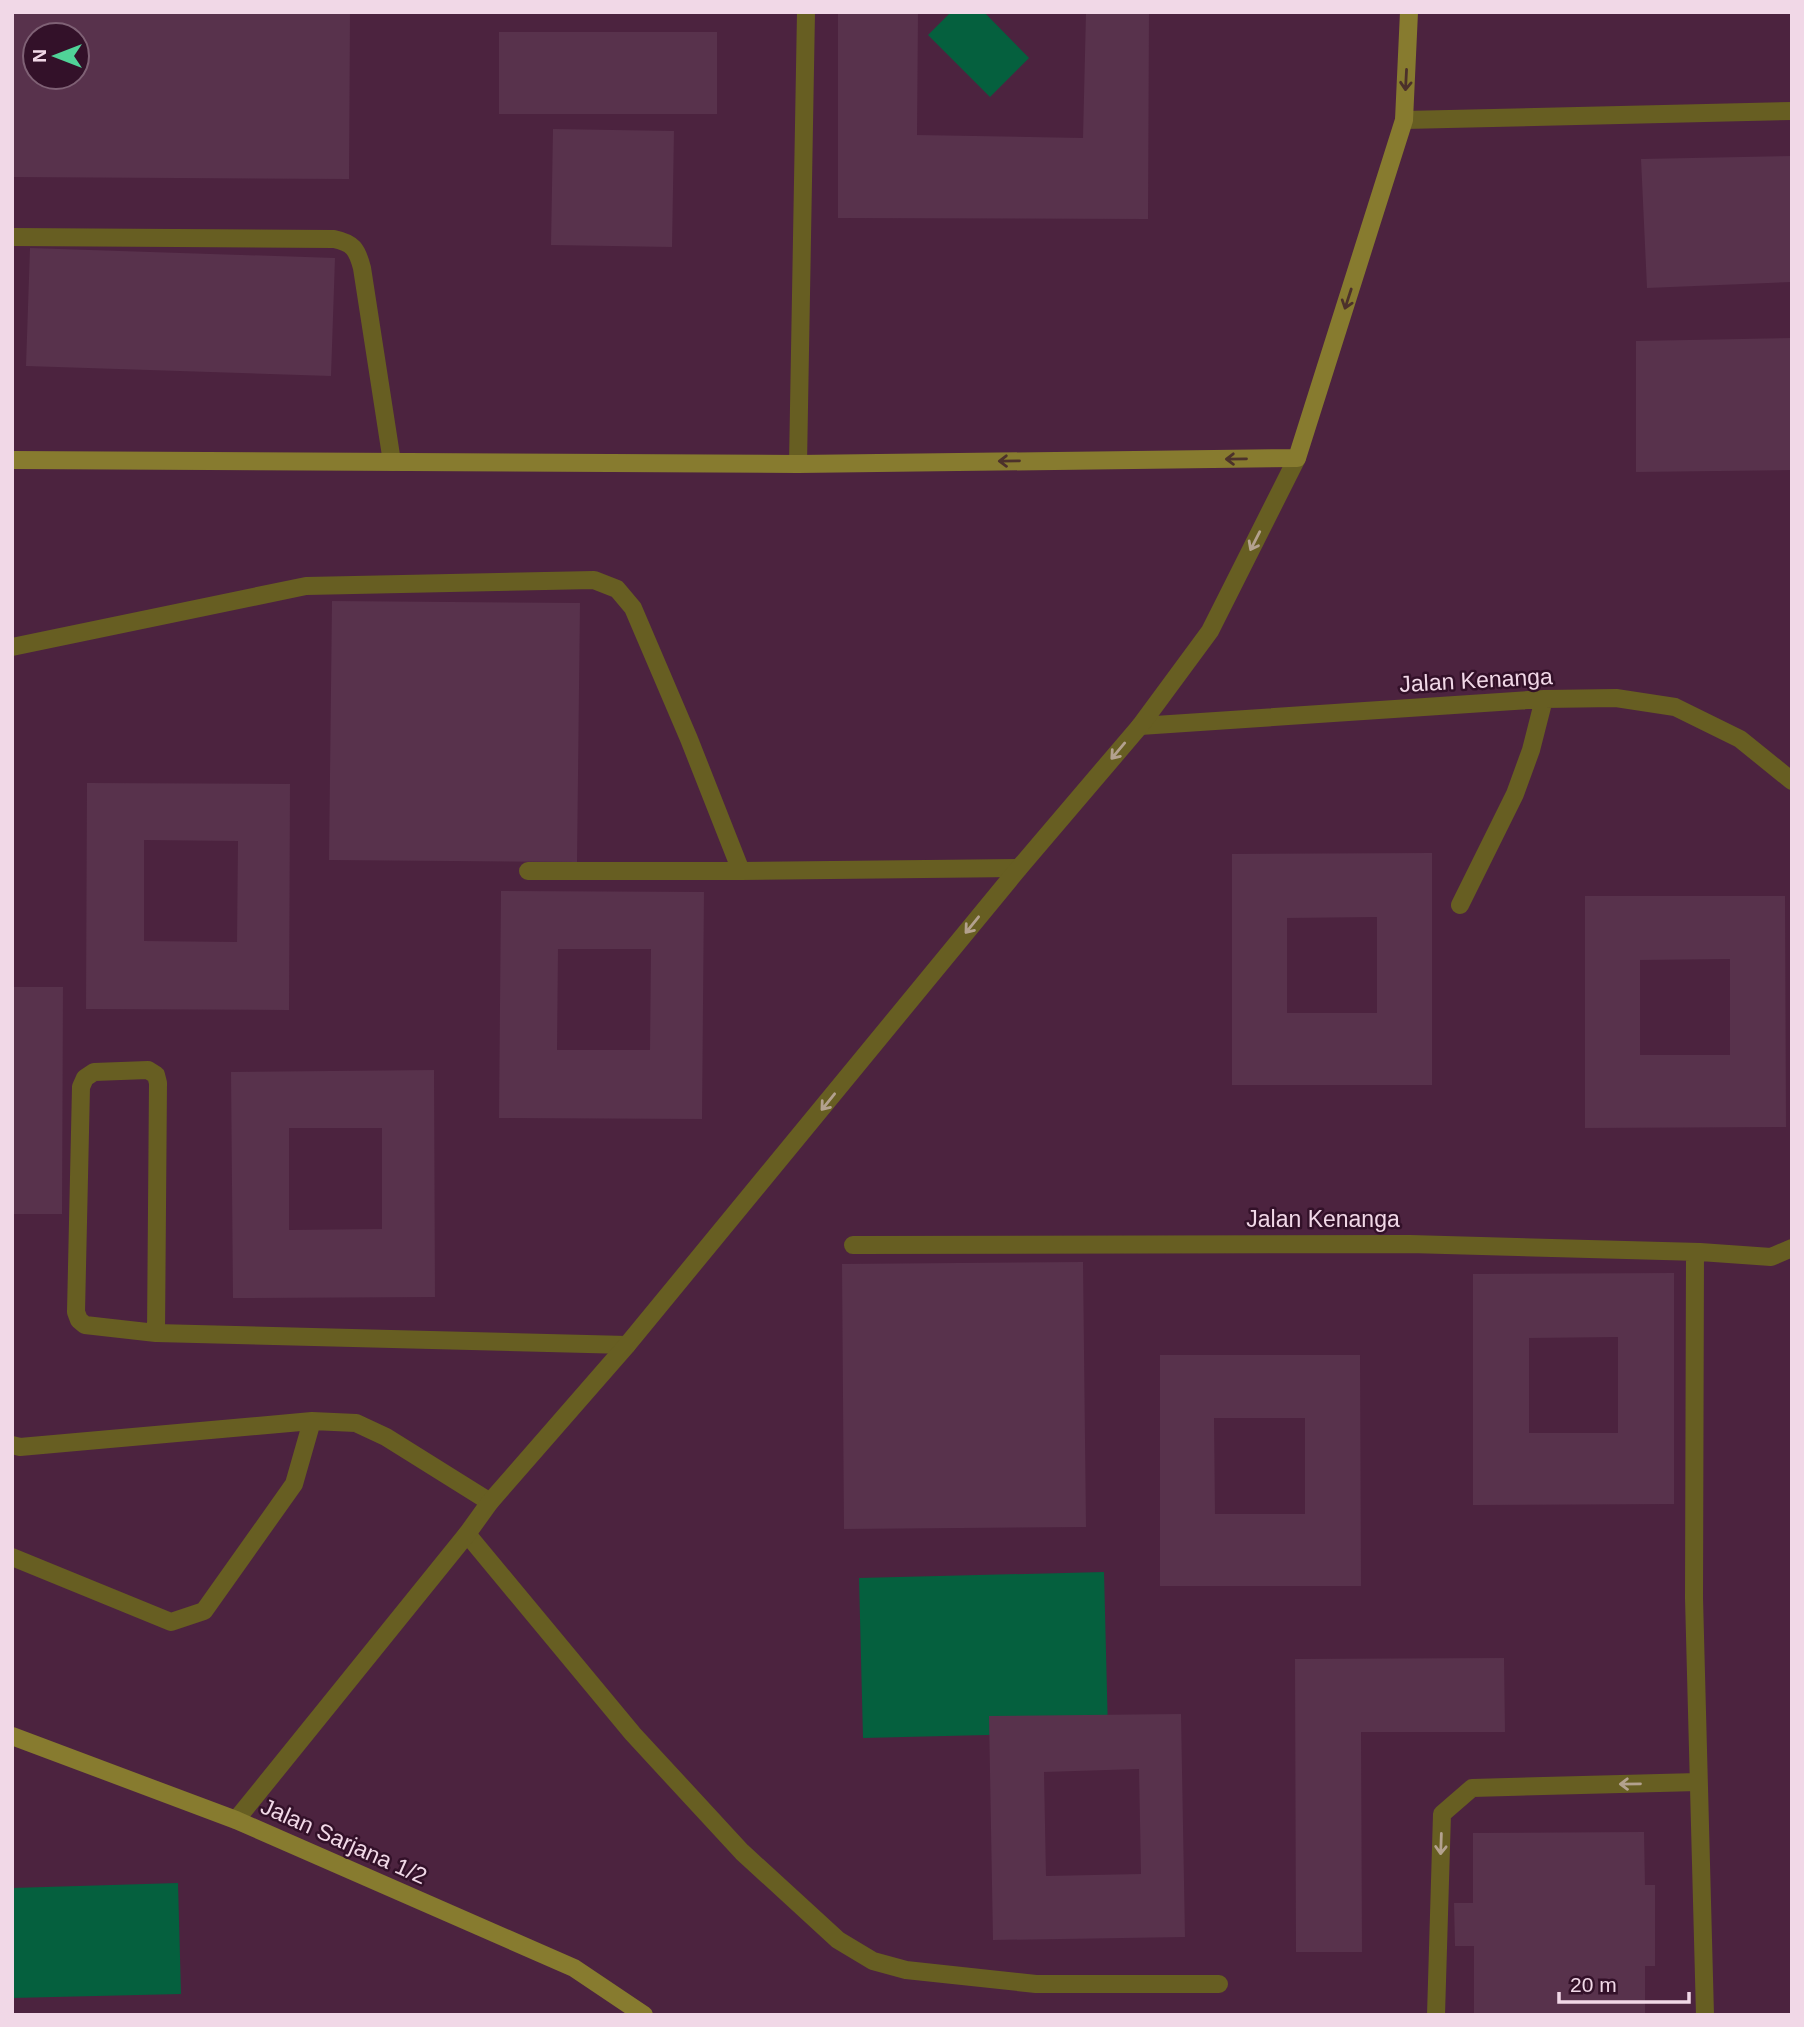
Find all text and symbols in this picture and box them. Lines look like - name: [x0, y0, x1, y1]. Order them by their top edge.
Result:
- north arrow: [21, 21, 91, 91]
- text: N: [29, 49, 50, 63]
- one-way arrow: [1399, 69, 1412, 92]
- one-way arrow: [1341, 288, 1354, 310]
- one-way arrow: [1225, 452, 1248, 466]
- one-way arrow: [998, 455, 1021, 468]
- one-way arrow: [1248, 530, 1262, 551]
- street label: Jalan Kenanga: [1399, 663, 1554, 697]
- one-way arrow: [1110, 742, 1126, 760]
- one-way arrow: [964, 916, 980, 934]
- one-way arrow: [820, 1092, 836, 1110]
- street label: Jalan Kenanga: [1246, 1206, 1400, 1232]
- one-way arrow: [1619, 1777, 1642, 1791]
- street label: Jalan Sarjana 1/2: [257, 1793, 431, 1889]
- one-way arrow: [1434, 1832, 1448, 1855]
- scale bar: [1559, 1960, 1688, 2004]
- text: 20 m: [1570, 1973, 1617, 1996]

